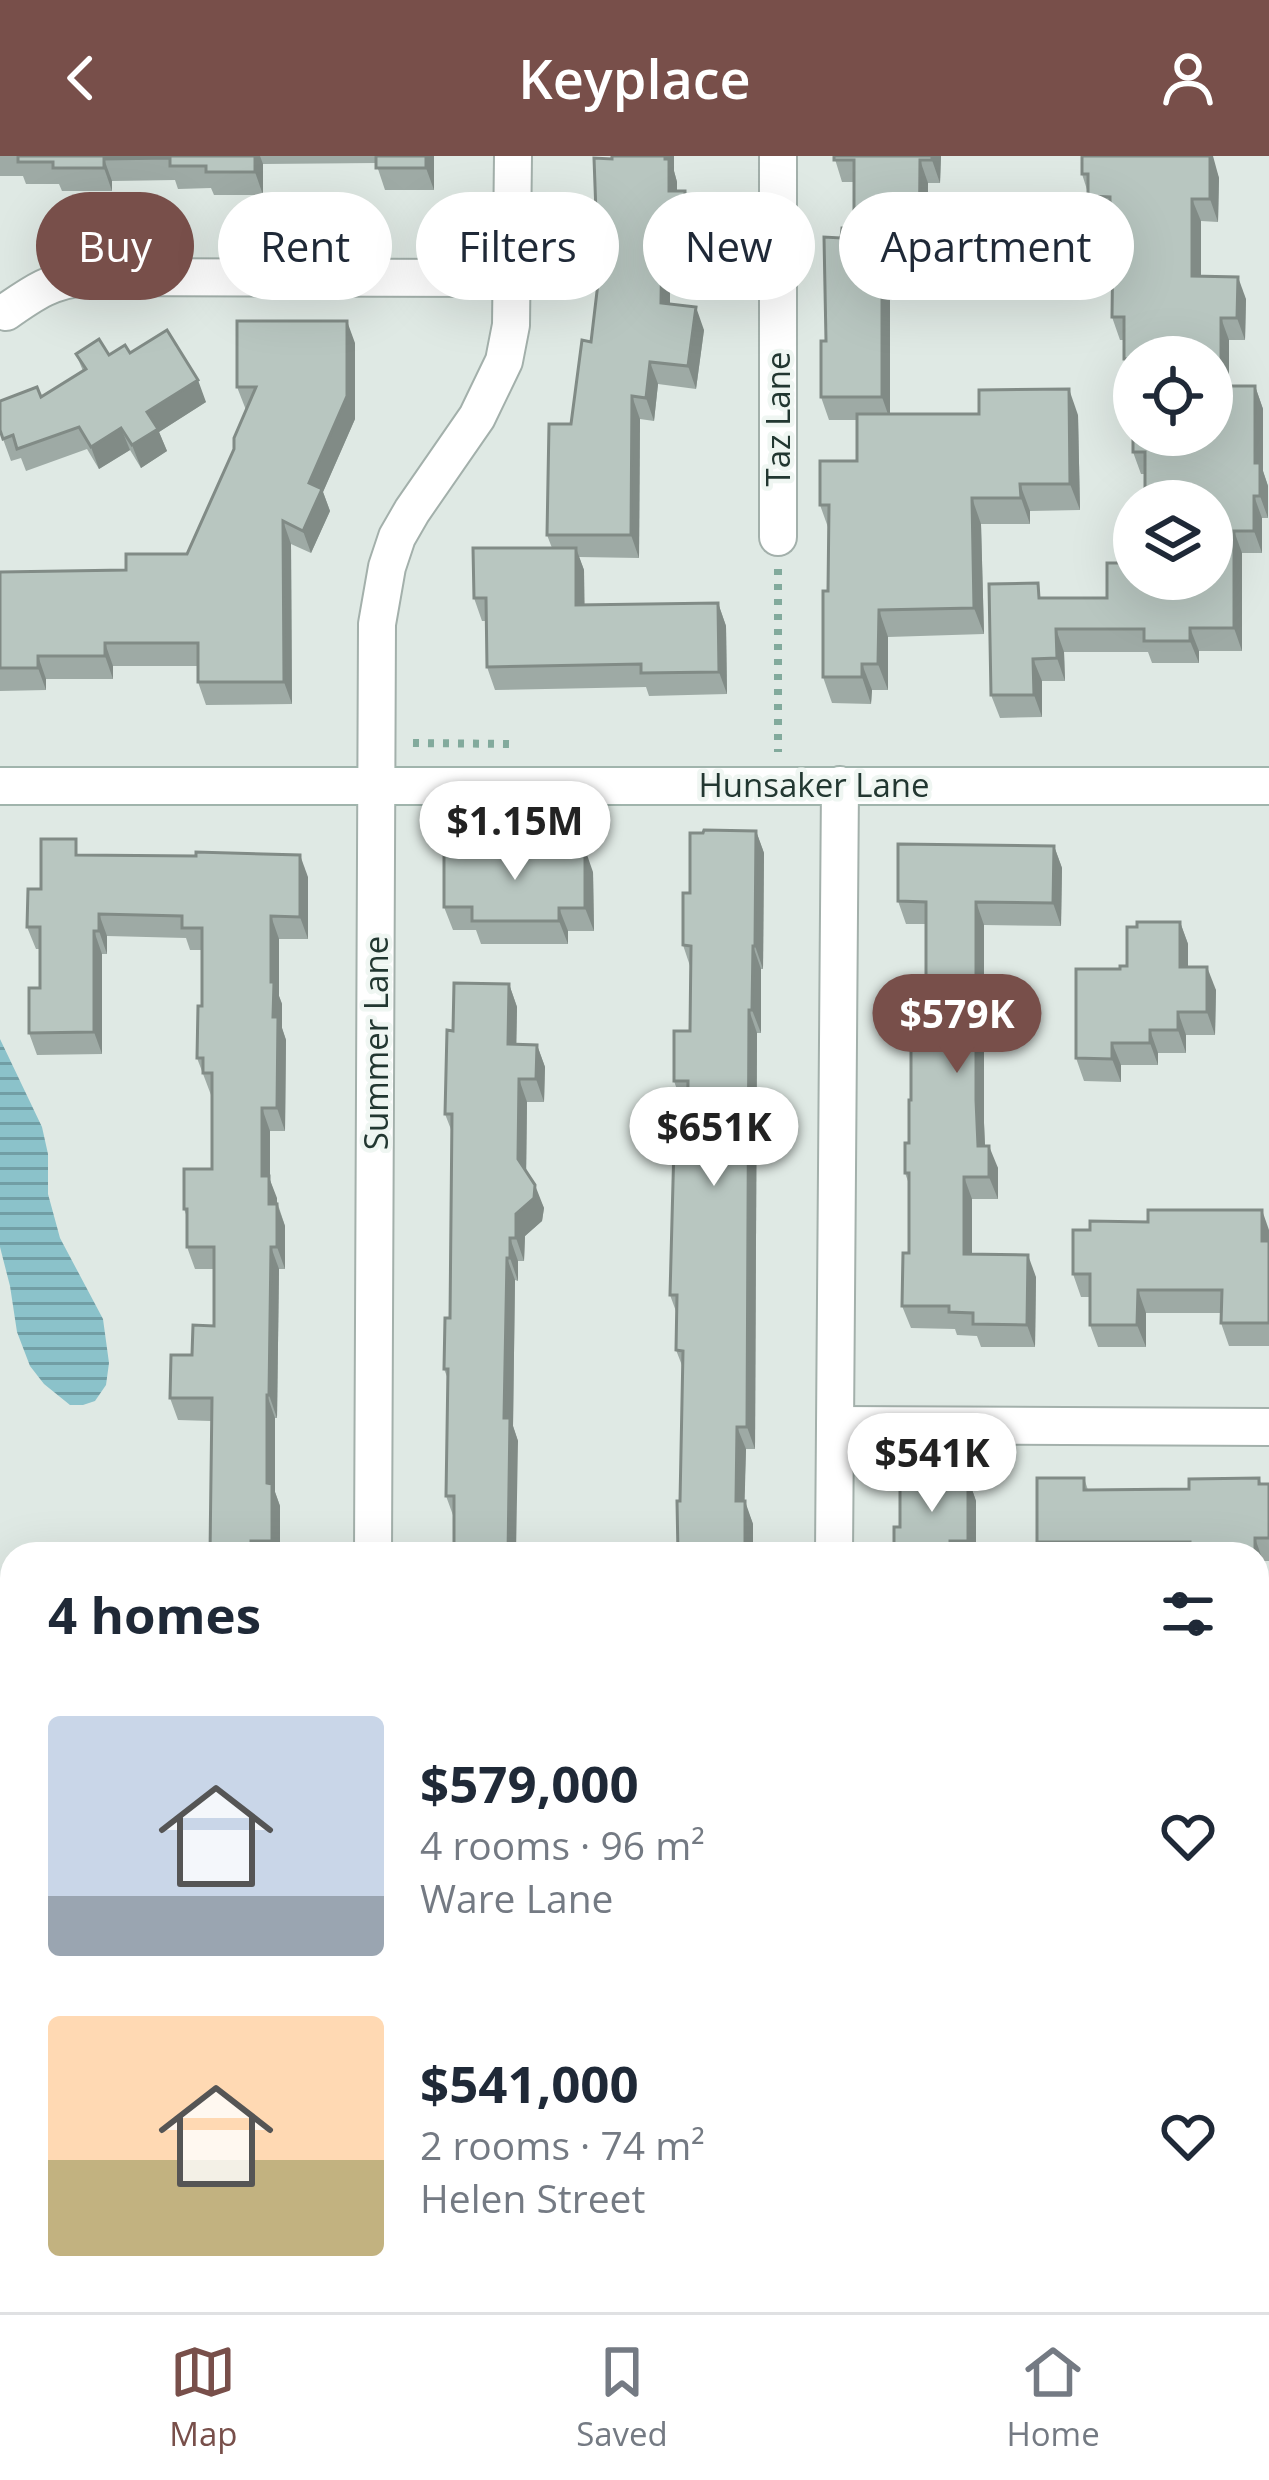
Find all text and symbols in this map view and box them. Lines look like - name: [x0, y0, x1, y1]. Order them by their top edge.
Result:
- text: Keyplace: [518, 41, 751, 115]
- icon: back: [48, 45, 114, 111]
- icon: person: [1155, 45, 1221, 111]
- chip: Buy: [36, 192, 194, 300]
- chip: Rent: [218, 192, 392, 300]
- chip: Filters: [416, 192, 619, 300]
- chip: New: [643, 192, 815, 300]
- chip: Apartment: [839, 192, 1134, 300]
- map controls: [1113, 336, 1233, 600]
- button: locate: [1113, 336, 1233, 456]
- street label: Taz Lane: [755, 352, 800, 486]
- button: layers: [1113, 480, 1233, 600]
- street label: Hunsaker Lane: [698, 762, 930, 807]
- pin: $1.15M: [417, 781, 613, 883]
- text: $1.15M: [446, 793, 584, 846]
- street label: Summer Lane: [353, 936, 398, 1150]
- pin: $579K: [873, 974, 1041, 1076]
- text: $579K: [899, 986, 1015, 1039]
- pin: $651K: [630, 1087, 798, 1189]
- text: $651K: [656, 1099, 772, 1152]
- pin: $541K: [848, 1413, 1016, 1515]
- text: $541K: [874, 1425, 990, 1478]
- text: 4 homes: [48, 1579, 261, 1649]
- icon: filters: [1155, 1581, 1221, 1647]
- text: $579,000: [420, 1748, 639, 1818]
- icon: home: [144, 1764, 288, 1908]
- icon: heart: [1155, 1803, 1221, 1869]
- text: 4 rooms · 96 m²: [420, 1818, 705, 1871]
- text: Ware Lane: [420, 1871, 614, 1924]
- text: $541,000: [420, 2048, 639, 2118]
- icon: home: [144, 2064, 288, 2208]
- icon: heart: [1155, 2103, 1221, 2169]
- text: 2 rooms · 74 m²: [420, 2118, 705, 2171]
- text: Helen Street: [420, 2171, 645, 2224]
- tab: Map: [169, 2339, 238, 2456]
- tab: Saved: [576, 2339, 668, 2456]
- tab: Home: [1006, 2339, 1100, 2456]

